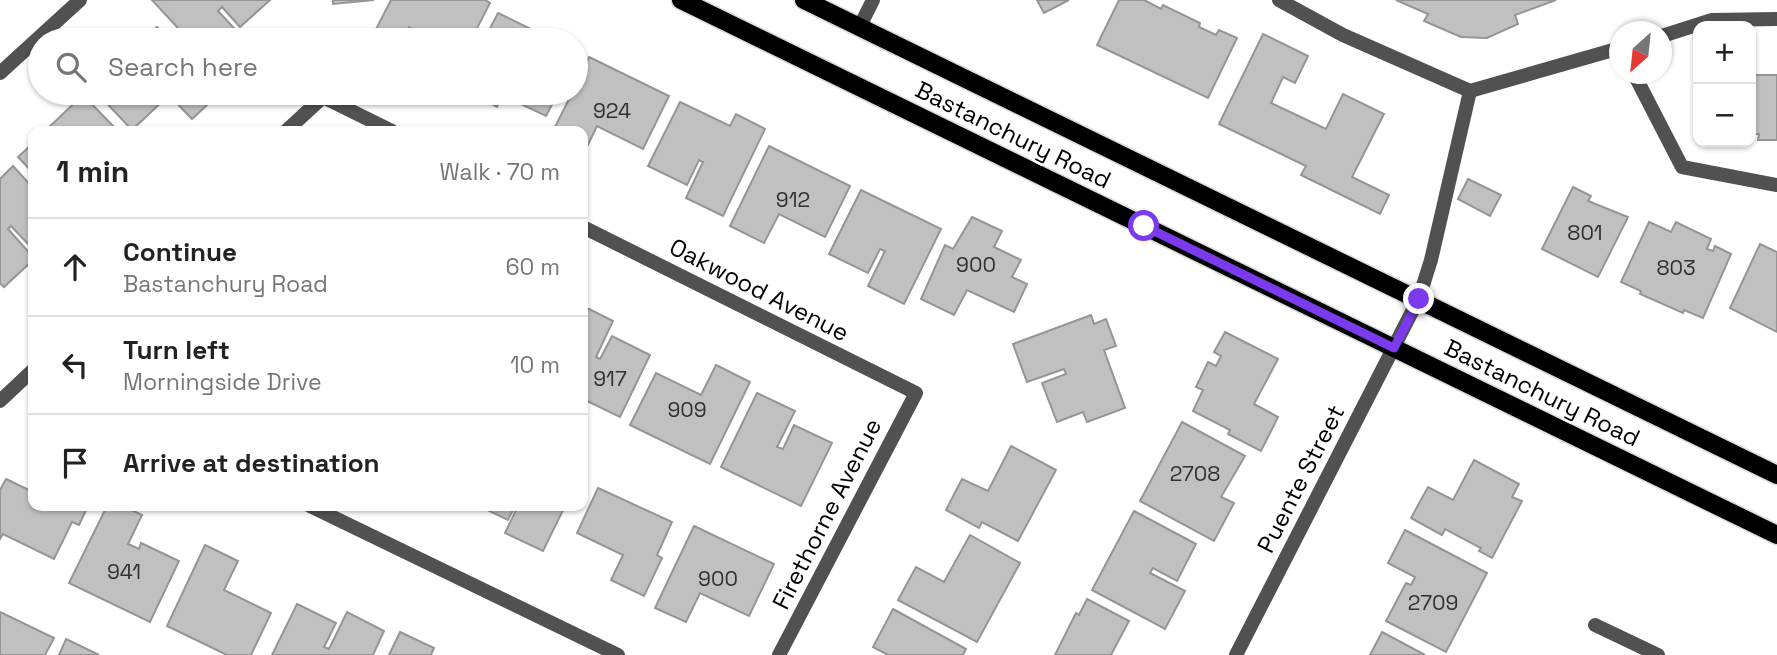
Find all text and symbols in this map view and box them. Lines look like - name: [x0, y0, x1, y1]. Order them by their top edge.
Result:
- north arrow: [1609, 21, 1672, 84]
- map controls: [1693, 21, 1756, 147]
- button: +: [1693, 21, 1756, 84]
- search box: [28, 28, 588, 105]
- icon: search: [52, 48, 90, 86]
- text: Search here: [108, 50, 258, 84]
- street label: Bastanchury Road: [910, 74, 1116, 195]
- button: −: [1693, 84, 1756, 147]
- house number: 924: [593, 97, 631, 124]
- text: 1 min: [56, 152, 129, 191]
- text: Walk · 70 m: [440, 157, 560, 187]
- house number: 912: [776, 186, 810, 213]
- route start: [1128, 210, 1159, 241]
- house number: 801: [1567, 219, 1603, 246]
- street label: Oakwood Avenue: [664, 231, 854, 348]
- text: Continue: [123, 235, 237, 269]
- icon: ahead: [56, 248, 94, 286]
- house number: 900: [956, 251, 996, 278]
- text: 60 m: [505, 252, 560, 282]
- house number: 803: [1656, 254, 1696, 281]
- text: Bastanchury Road: [123, 269, 328, 299]
- route end: [1403, 283, 1434, 314]
- street label: Bastanchury Road: [1439, 332, 1645, 453]
- text: Turn left: [123, 333, 230, 367]
- icon: left: [56, 346, 94, 384]
- text: 10 m: [510, 350, 560, 380]
- house number: 917: [593, 365, 627, 392]
- text: Morningside Drive: [123, 367, 322, 397]
- house number: 909: [667, 396, 707, 423]
- street label: Puente Street: [1250, 400, 1351, 558]
- street label: Firethorne Avenue: [765, 413, 888, 615]
- icon: arrive: [56, 444, 94, 482]
- text: Arrive at destination: [123, 446, 380, 480]
- house number: 2708: [1170, 460, 1220, 487]
- house number: 941: [107, 558, 141, 585]
- house number: 900: [698, 565, 738, 592]
- house number: 2709: [1408, 589, 1458, 616]

